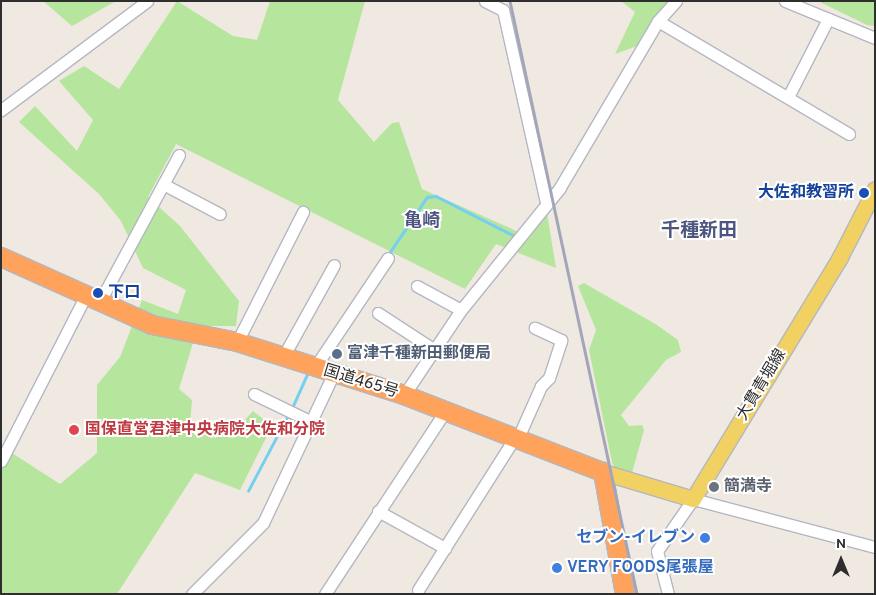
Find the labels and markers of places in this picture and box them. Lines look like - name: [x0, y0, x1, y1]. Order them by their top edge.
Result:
- place label: 大佐和教習所: [758, 183, 854, 203]
- marker: 大佐和教習所: [858, 187, 870, 199]
- place label: 下口: [108, 283, 140, 303]
- marker: 下口: [92, 287, 104, 299]
- place label: 富津千種新田郵便局: [347, 344, 491, 364]
- marker: 富津千種新田郵便局: [331, 348, 343, 360]
- place label: 国保直営君津中央病院大佐和分院: [85, 420, 325, 440]
- marker: 国保直営君津中央病院大佐和分院: [67, 423, 81, 437]
- place label: 簡満寺: [724, 477, 772, 497]
- marker: 簡満寺: [708, 481, 720, 493]
- place label: セブン-イレブン: [576, 528, 695, 548]
- marker: セブン-イレブン: [699, 532, 711, 544]
- place label: VERY FOODS尾張屋: [567, 558, 714, 578]
- marker: VERY FOODS尾張屋: [551, 562, 563, 574]

